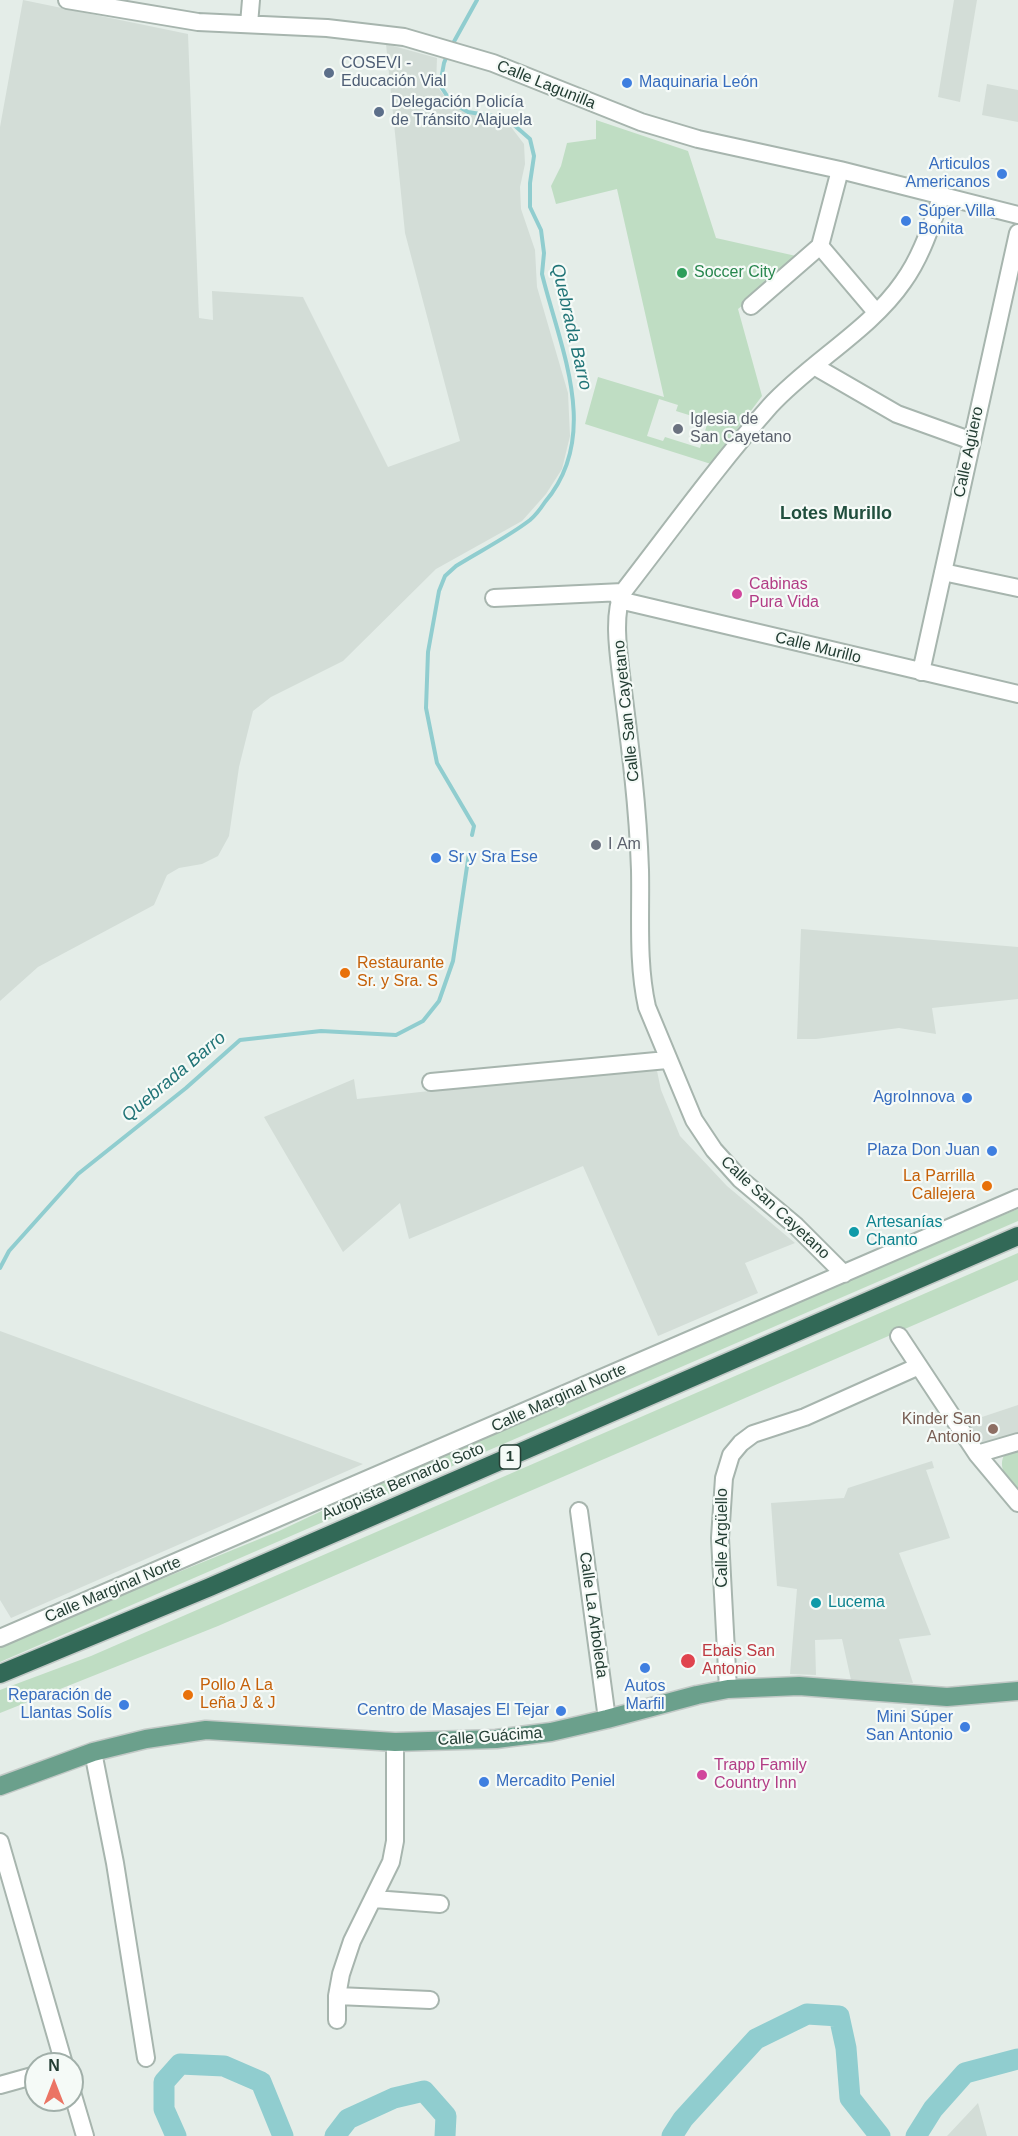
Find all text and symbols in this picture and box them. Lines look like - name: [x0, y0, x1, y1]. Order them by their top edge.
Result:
- place label: COSEVI - Educación Vial: [341, 54, 447, 92]
- street label: Calle Lagunilla: [494, 56, 598, 114]
- marker: COSEVI - Educación Vial: [322, 66, 336, 80]
- place label: Maquinaria León: [639, 73, 758, 93]
- marker: Maquinaria León: [620, 76, 634, 90]
- place label: Delegación Policía de Tránsito Alajuela: [391, 93, 532, 131]
- marker: Delegación Policía de Tránsito Alajuela: [372, 105, 386, 119]
- place label: Articulos Americanos: [906, 155, 990, 193]
- marker: Articulos Americanos: [995, 167, 1009, 181]
- place label: Súper Villa Bonita: [918, 202, 995, 240]
- marker: Súper Villa Bonita: [899, 214, 913, 228]
- water label: Quebrada Barro: [546, 262, 596, 392]
- place label: Soccer City: [694, 263, 776, 283]
- marker: Soccer City: [675, 266, 689, 280]
- street label: Calle Agüero: [950, 405, 988, 499]
- place label: Iglesia de San Cayetano: [690, 410, 791, 448]
- marker: Iglesia de San Cayetano: [671, 422, 685, 436]
- district label: Lotes Murillo: [780, 503, 892, 525]
- place label: Cabinas Pura Vida: [749, 575, 819, 613]
- marker: Cabinas Pura Vida: [730, 587, 744, 601]
- street label: Calle Murillo: [773, 628, 863, 668]
- street label: Calle San Cayetano: [610, 639, 644, 783]
- place label: I Am: [608, 835, 641, 855]
- marker: I Am: [589, 838, 603, 852]
- place label: Sr y Sra Ese: [448, 848, 538, 868]
- marker: Sr y Sra Ese: [429, 851, 443, 865]
- place label: Restaurante Sr. y Sra. S: [357, 954, 444, 992]
- marker: Restaurante Sr. y Sra. S: [338, 966, 352, 980]
- water label: Quebrada Barro: [118, 1027, 230, 1127]
- place label: AgroInnova: [873, 1088, 955, 1108]
- marker: AgroInnova: [960, 1091, 974, 1105]
- place label: Plaza Don Juan: [867, 1141, 980, 1161]
- marker: Plaza Don Juan: [985, 1144, 999, 1158]
- street label: Calle San Cayetano: [716, 1152, 834, 1264]
- place label: La Parrilla Callejera: [903, 1167, 975, 1205]
- marker: La Parrilla Callejera: [980, 1179, 994, 1193]
- place label: Artesanías Chanto: [866, 1213, 942, 1251]
- marker: Artesanías Chanto: [847, 1225, 861, 1239]
- street label: Calle Marginal Norte: [488, 1360, 630, 1436]
- place label: Kinder San Antonio: [902, 1410, 981, 1448]
- marker: Kinder San Antonio: [986, 1422, 1000, 1436]
- street label: Autopista Bernardo Soto: [319, 1439, 487, 1525]
- road number: 1: [500, 1445, 520, 1469]
- street label: Calle Argüello: [713, 1488, 733, 1588]
- street label: Calle La Arboleda: [575, 1551, 611, 1679]
- street label: Calle Marginal Norte: [42, 1553, 184, 1627]
- place label: Lucema: [828, 1593, 885, 1613]
- marker: Lucema: [809, 1596, 823, 1610]
- place label: Ebais San Antonio: [702, 1642, 775, 1680]
- marker: Ebais San Antonio: [679, 1652, 697, 1670]
- marker: Autos Marfil: [638, 1661, 652, 1675]
- place label: Pollo A La Leña J & J: [200, 1676, 276, 1714]
- place label: Autos Marfil: [625, 1677, 665, 1715]
- place label: Reparación de Llantas Solís: [8, 1686, 112, 1724]
- marker: Pollo A La Leña J & J: [181, 1688, 195, 1702]
- marker: Reparación de Llantas Solís: [117, 1698, 131, 1712]
- place label: Centro de Masajes El Tejar: [357, 1701, 549, 1721]
- marker: Centro de Masajes El Tejar: [554, 1704, 568, 1718]
- place label: Mini Súper San Antonio: [866, 1708, 953, 1746]
- marker: Mini Súper San Antonio: [958, 1720, 972, 1734]
- street label: Calle Guácima: [437, 1724, 543, 1750]
- place label: Trapp Family Country Inn: [714, 1756, 807, 1794]
- marker: Trapp Family Country Inn: [695, 1768, 709, 1782]
- place label: Mercadito Peniel: [496, 1772, 615, 1792]
- marker: Mercadito Peniel: [477, 1775, 491, 1789]
- north arrow: [24, 2052, 84, 2112]
- text: N: [48, 2057, 60, 2074]

